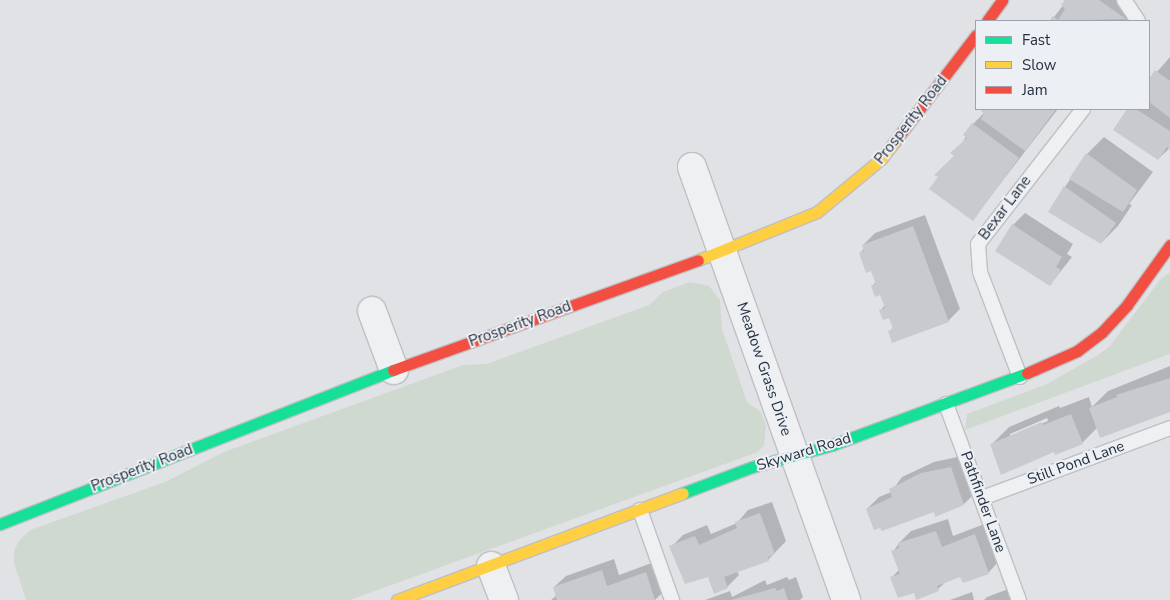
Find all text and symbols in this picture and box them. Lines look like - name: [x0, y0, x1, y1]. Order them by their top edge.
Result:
- legend: [975, 20, 1150, 110]
- text: Fast: [1022, 30, 1050, 50]
- text: Slow: [1022, 55, 1056, 75]
- street label: Prosperity Road: [871, 72, 951, 168]
- text: Jam: [1022, 80, 1048, 100]
- street label: Bexar Lane: [975, 172, 1035, 244]
- street label: Prosperity Road: [466, 297, 574, 351]
- street label: Meadow Grass Drive: [733, 300, 795, 438]
- street label: Skyward Road: [755, 429, 853, 475]
- street label: Still Pond Lane: [1025, 437, 1127, 489]
- street label: Prosperity Road: [89, 440, 195, 496]
- street label: Pathfinder Lane: [956, 449, 1010, 555]

